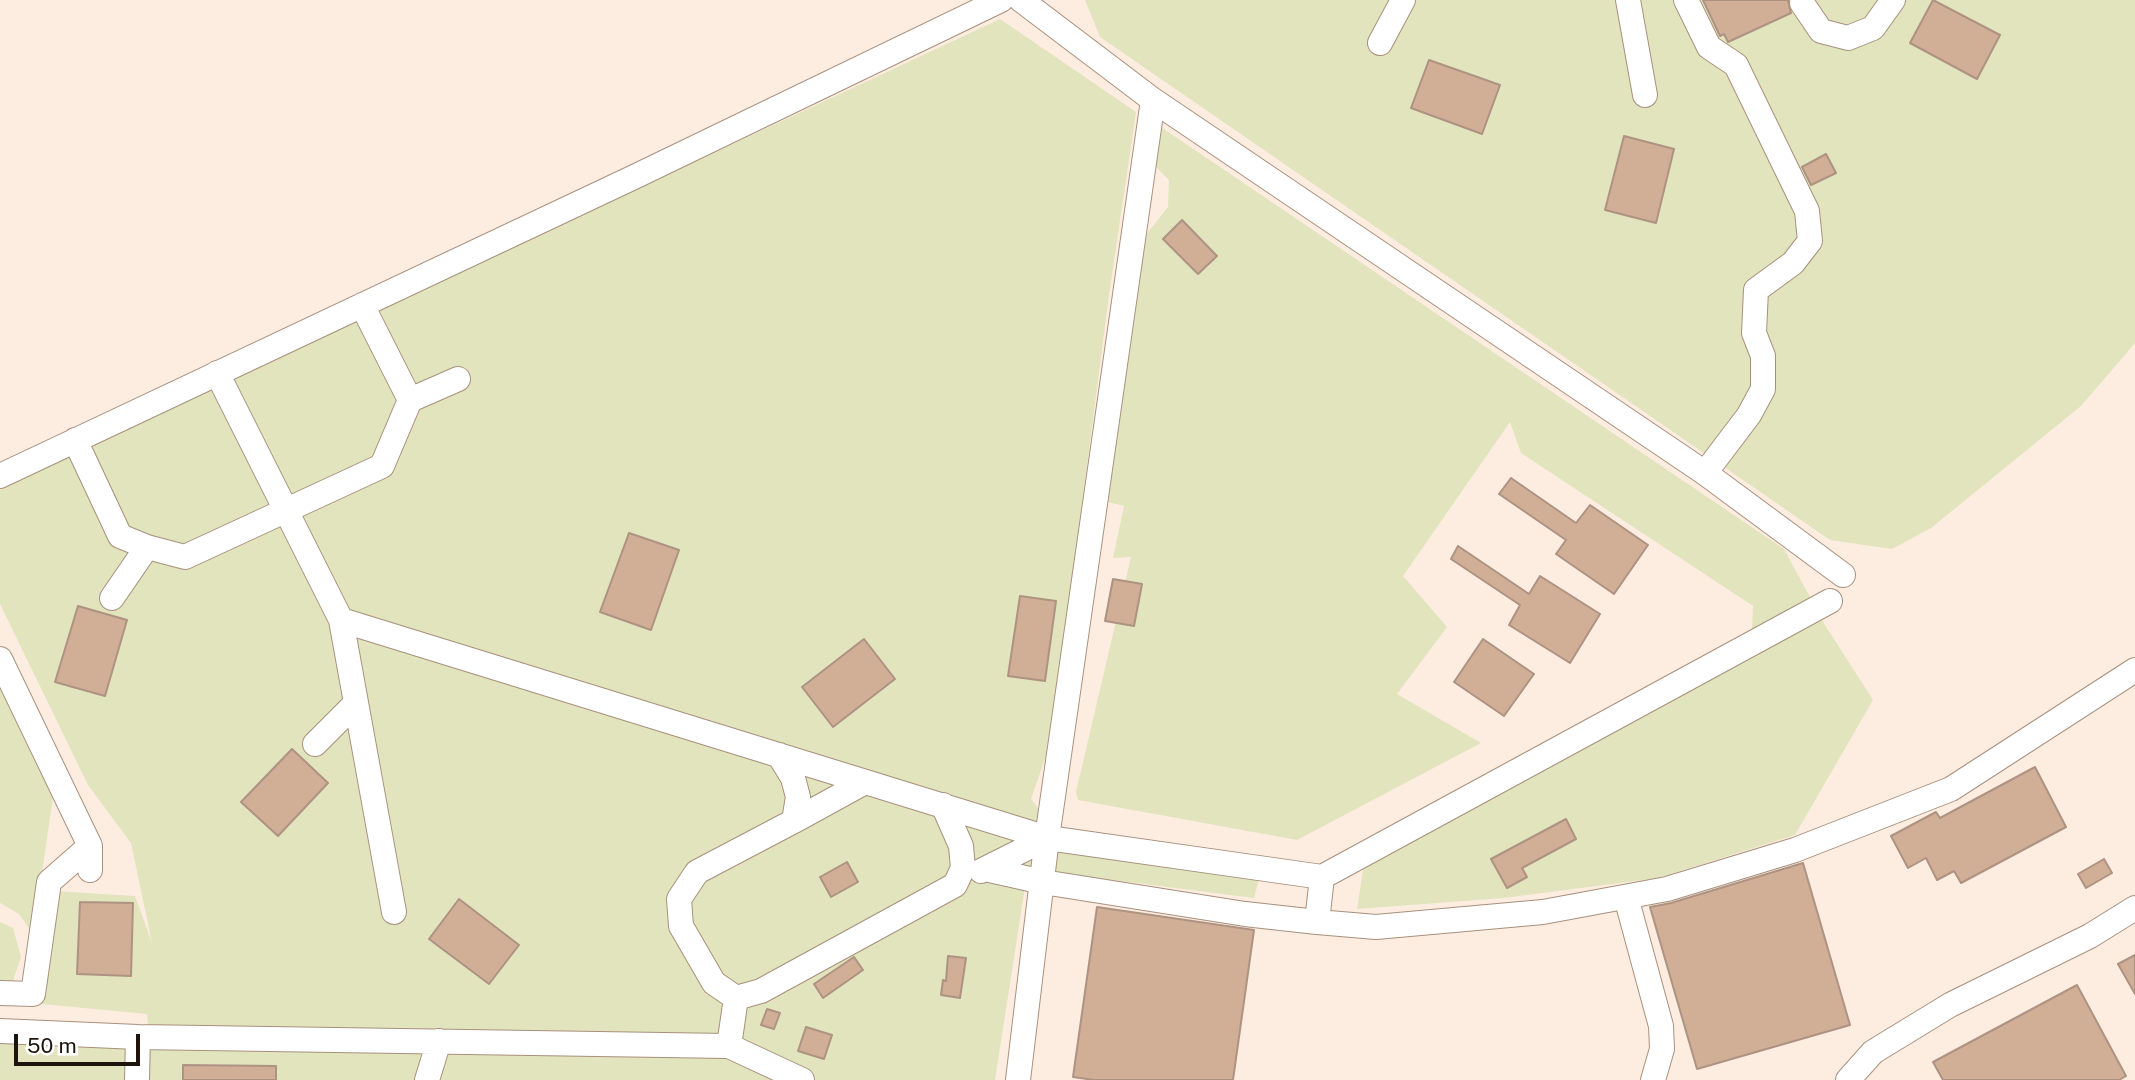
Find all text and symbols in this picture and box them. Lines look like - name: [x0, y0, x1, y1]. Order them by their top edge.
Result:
- scale bar: [18, 1020, 144, 1064]
- text: 50 m: [27, 1033, 77, 1058]

